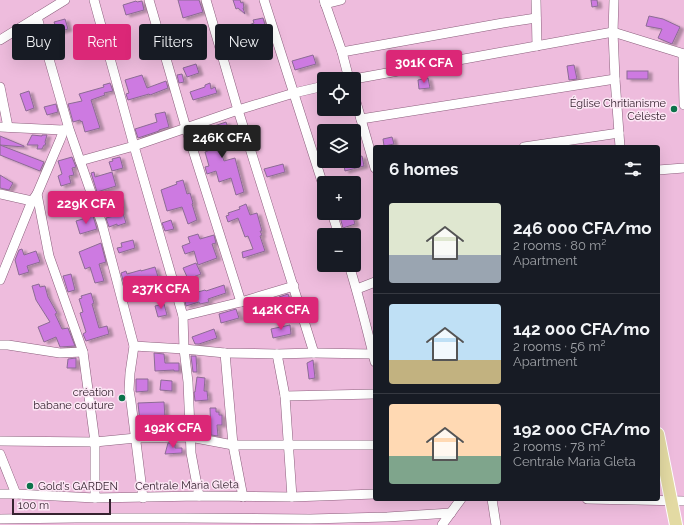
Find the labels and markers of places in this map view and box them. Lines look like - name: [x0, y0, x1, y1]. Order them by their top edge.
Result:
- pin: 301K CFA: [383, 50, 465, 84]
- place label: Église Chritianisme Célèste: [570, 96, 667, 123]
- marker: Église Chritianisme Célèste: [669, 104, 679, 114]
- pin: 246K CFA: [181, 125, 263, 159]
- pin: 229K CFA: [45, 191, 127, 225]
- pin: 237K CFA: [120, 276, 202, 310]
- pin: 142K CFA: [240, 297, 322, 331]
- place label: création babane couture: [33, 386, 115, 412]
- marker: création babane couture: [117, 393, 127, 403]
- pin: 192K CFA: [132, 415, 214, 449]
- place label: Gold's GARDEN: [38, 480, 118, 493]
- marker: Gold's GARDEN: [25, 481, 35, 491]

